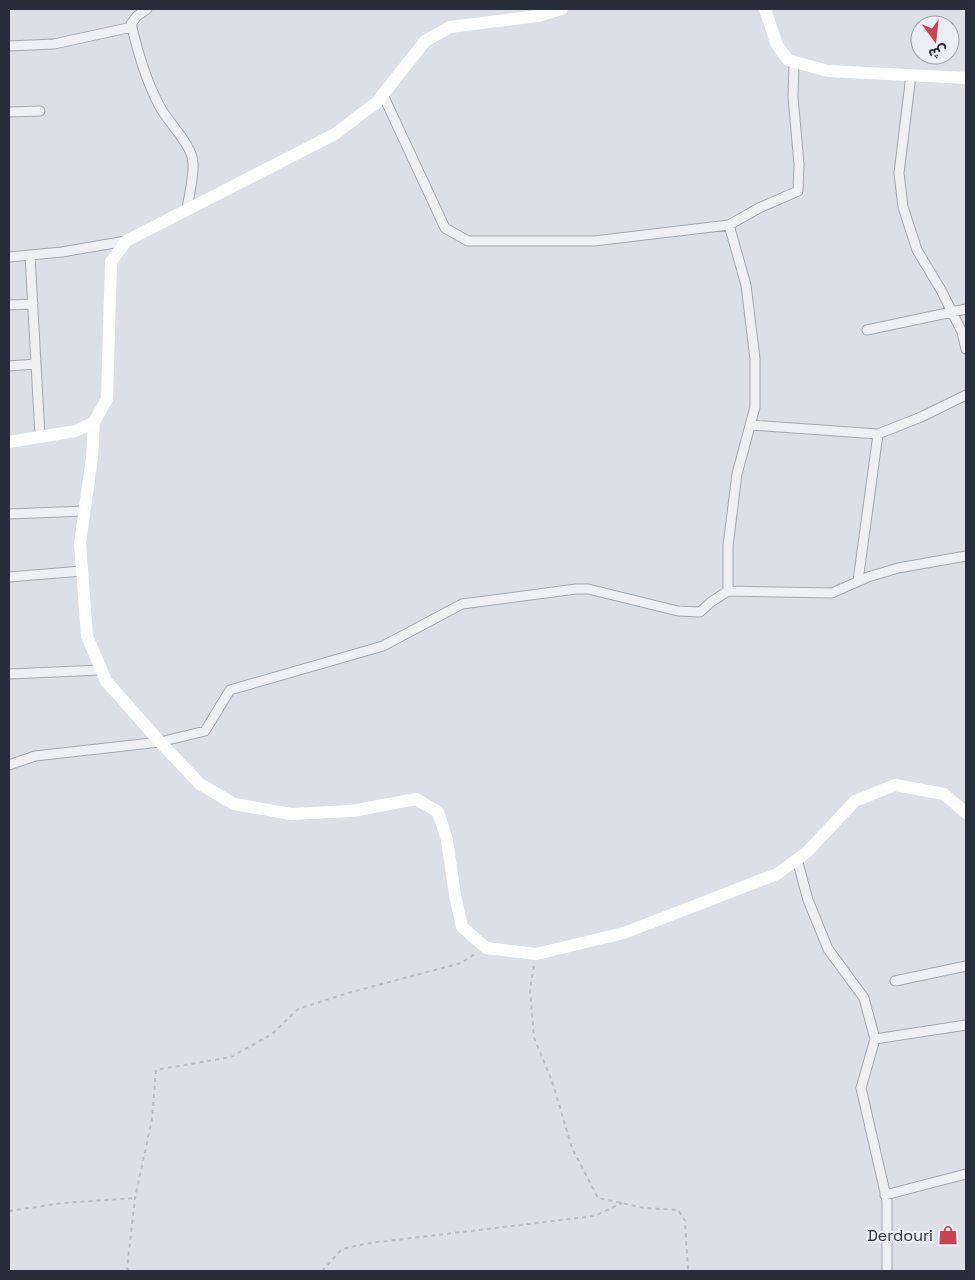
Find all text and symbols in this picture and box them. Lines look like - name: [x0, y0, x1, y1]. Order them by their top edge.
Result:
- north arrow: [910, 15, 960, 65]
- text: ش: [927, 41, 950, 64]
- shop icon: Derdouri: [937, 1224, 959, 1246]
- place label: Derdouri: [867, 1225, 933, 1246]

